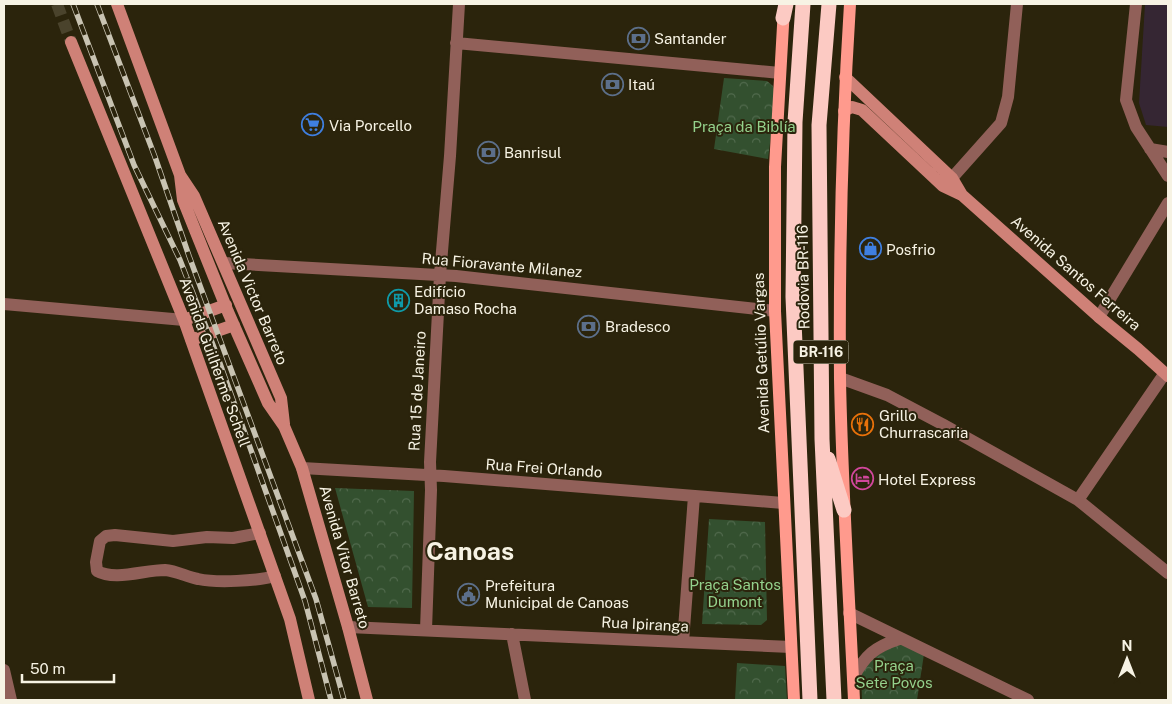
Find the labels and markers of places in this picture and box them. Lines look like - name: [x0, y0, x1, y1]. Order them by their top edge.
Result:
- bank icon: Santander: [626, 26, 650, 50]
- place label: Santander: [654, 30, 727, 47]
- bank icon: Itaú: [600, 72, 624, 96]
- place label: Itaú: [628, 76, 655, 93]
- supermarket icon: Via Porcello: [301, 113, 325, 137]
- place label: Via Porcello: [329, 117, 412, 134]
- bank icon: Banrisul: [476, 140, 500, 164]
- place label: Banrisul: [504, 144, 562, 161]
- shop icon: Posfrio: [858, 237, 882, 261]
- place label: Posfrio: [886, 241, 935, 258]
- place label: Edifício Damaso Rocha: [414, 283, 517, 317]
- building icon: Edifício Damaso Rocha: [386, 288, 410, 312]
- bank icon: Bradesco: [577, 314, 601, 338]
- place label: Bradesco: [605, 318, 671, 335]
- place label: Grillo Churrascaria: [879, 407, 968, 441]
- restaurant icon: Grillo Churrascaria: [851, 412, 875, 436]
- hotel icon: Hotel Express: [850, 467, 874, 491]
- place label: Hotel Express: [878, 471, 976, 488]
- place label: Prefeitura Municipal de Canoas: [485, 577, 629, 611]
- public building icon: Prefeitura Municipal de Canoas: [457, 582, 481, 606]

